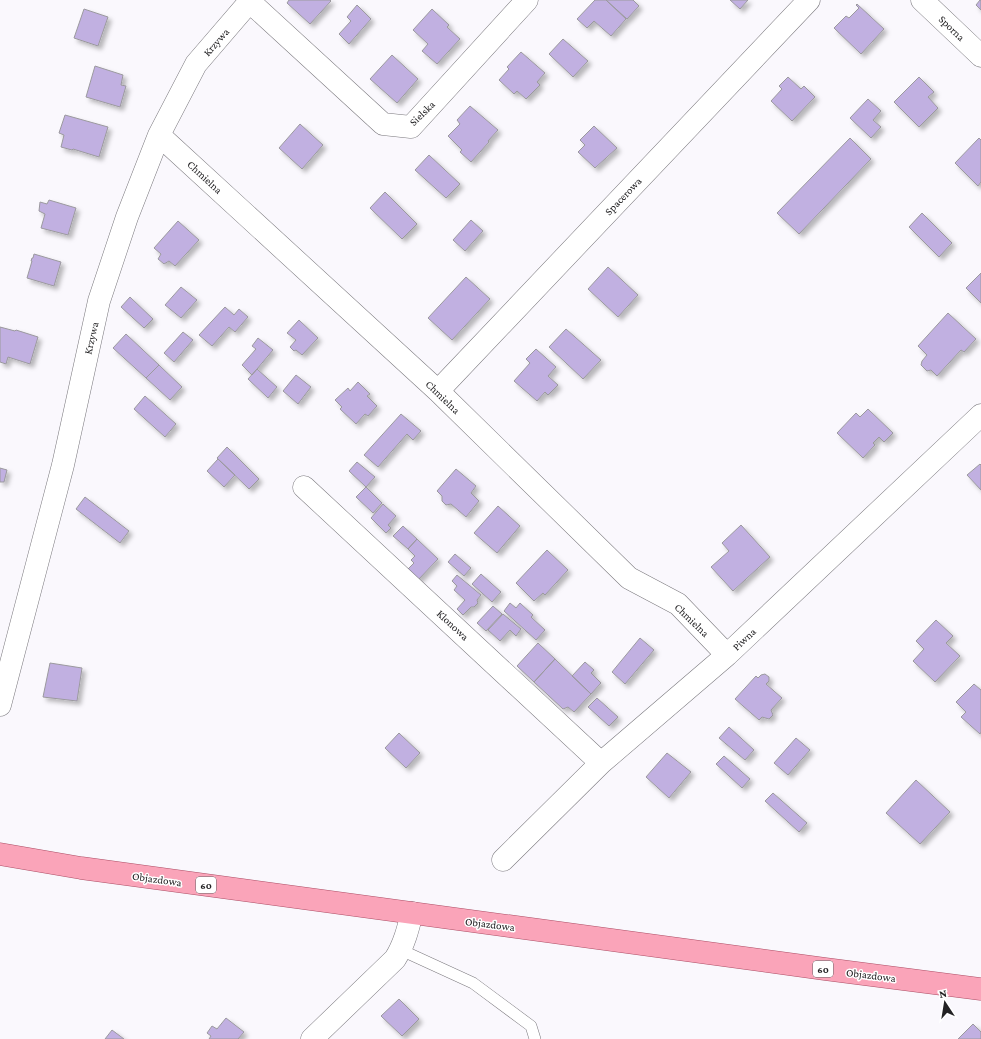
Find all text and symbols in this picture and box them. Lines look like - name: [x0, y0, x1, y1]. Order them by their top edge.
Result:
- street label: Sporna: [936, 13, 967, 44]
- street label: Krzywa: [201, 26, 232, 59]
- street label: Sielska: [407, 98, 437, 128]
- street label: Chmielna: [185, 158, 225, 196]
- street label: Spacerowa: [602, 175, 645, 218]
- street label: Krzywa: [81, 321, 102, 356]
- street label: Chmielna: [423, 378, 463, 416]
- street label: Chmielna: [672, 601, 712, 639]
- street label: Klonowa: [435, 607, 471, 643]
- street label: Piwna: [730, 625, 758, 653]
- street label: Objazdowa: [131, 870, 183, 889]
- road number: 60: [196, 877, 216, 893]
- street label: Objazdowa: [464, 915, 515, 934]
- road number: 60: [813, 961, 833, 977]
- street label: Objazdowa: [845, 966, 896, 985]
- north arrow: [925, 983, 965, 1023]
- text: N: [938, 986, 948, 1000]

